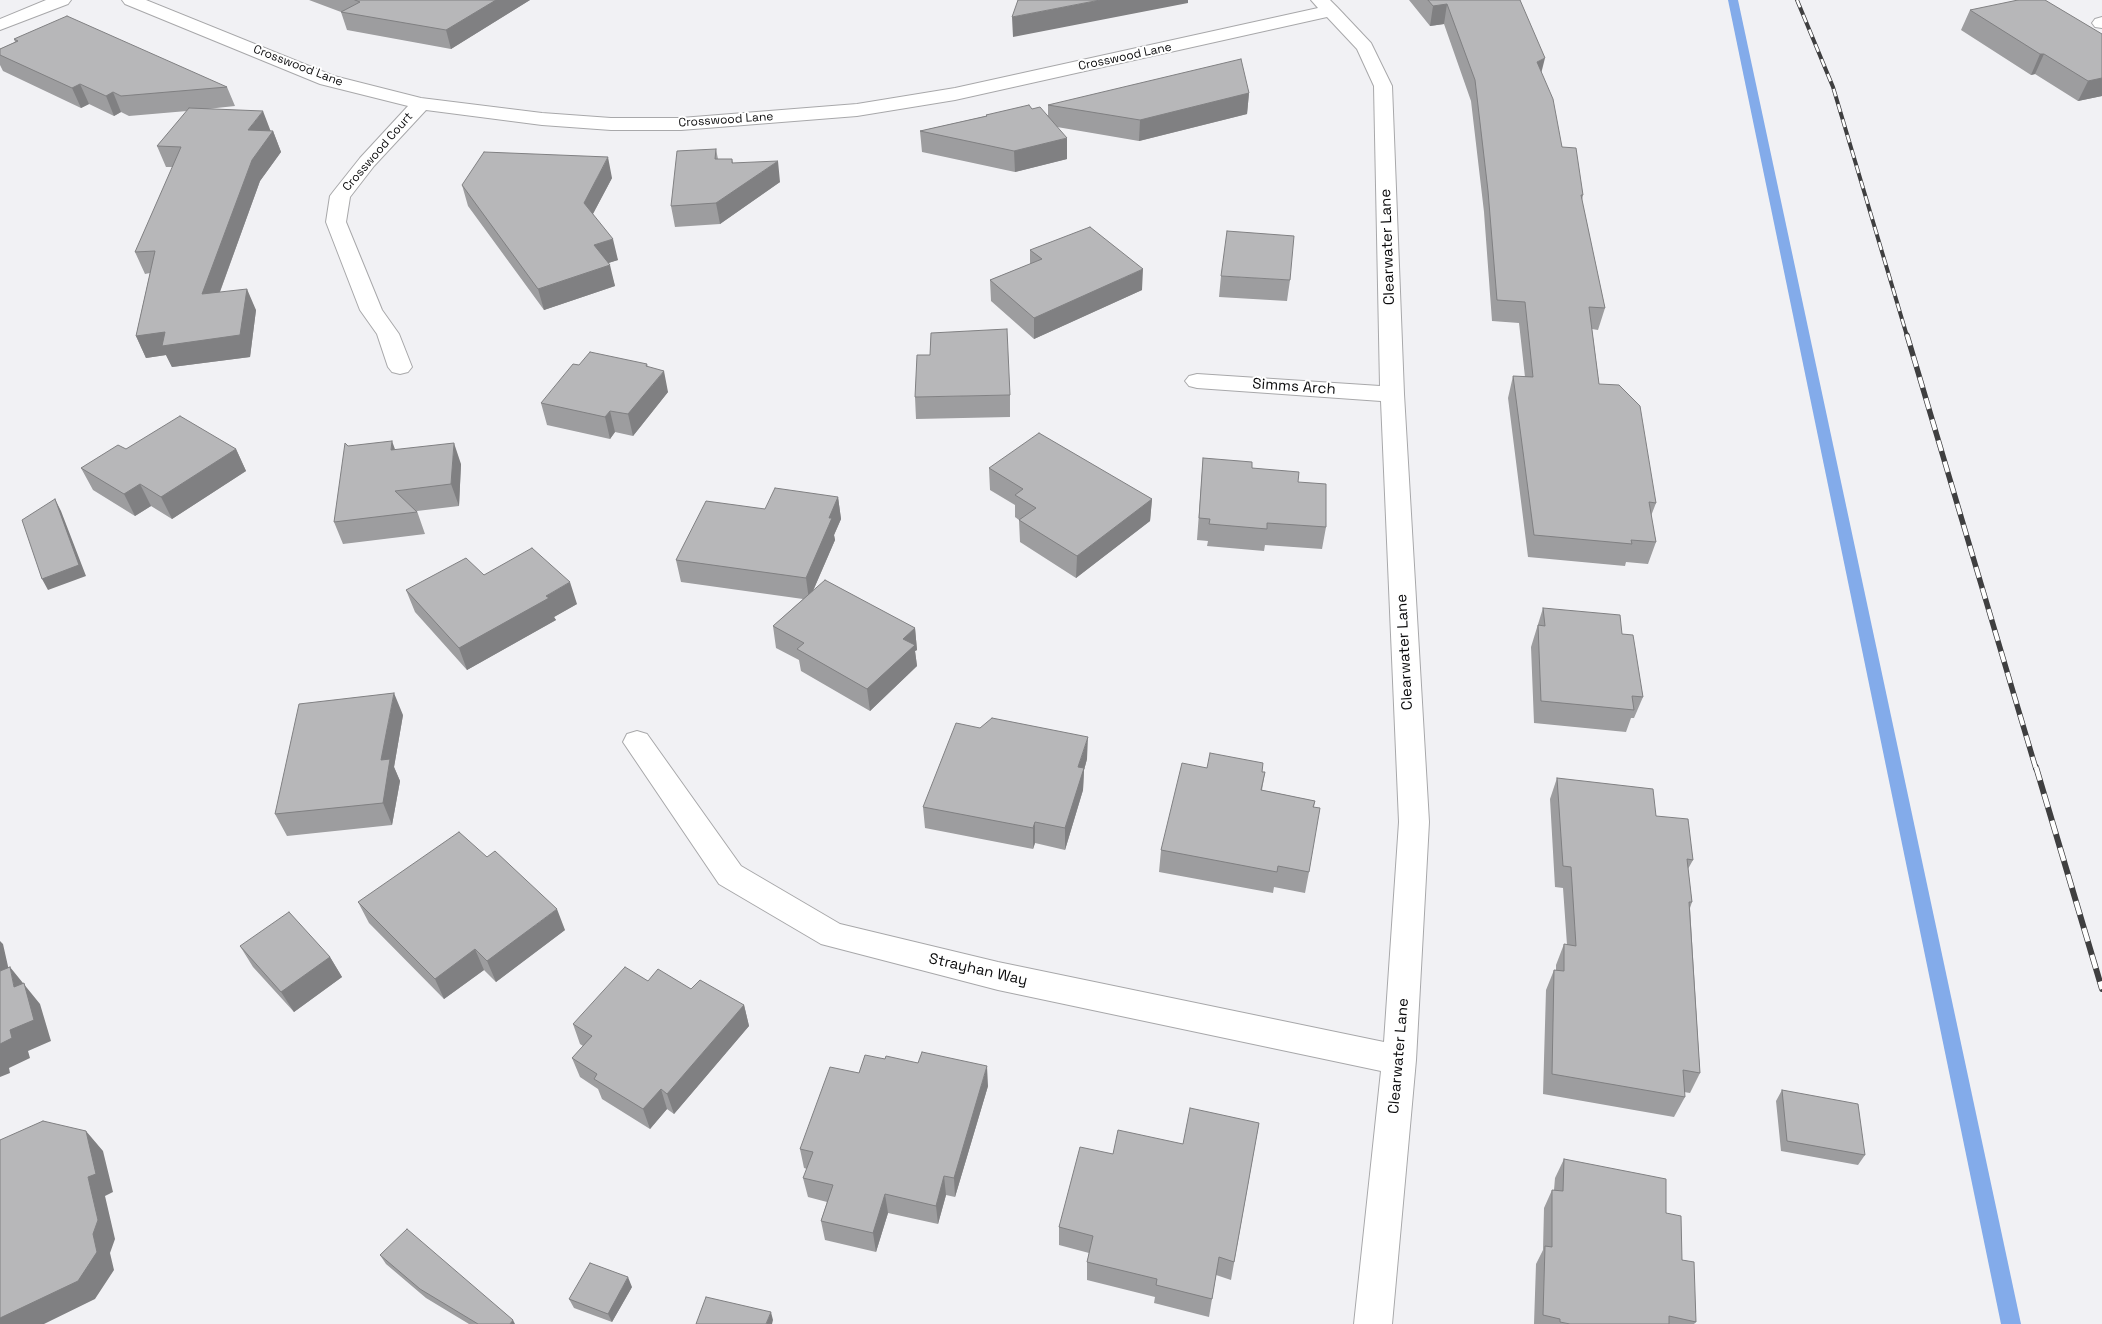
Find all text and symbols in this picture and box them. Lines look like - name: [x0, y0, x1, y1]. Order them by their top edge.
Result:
- street label: Crosswood Lane: [1077, 40, 1173, 74]
- street label: Crosswood Lane: [251, 42, 345, 90]
- street label: Crosswood Court: [340, 110, 416, 194]
- street label: Crosswood Lane: [678, 110, 774, 130]
- street label: Clearwater Lane: [1377, 189, 1399, 305]
- street label: Simms Arch: [1252, 375, 1336, 399]
- street label: Clearwater Lane: [1393, 593, 1417, 711]
- street label: Strayhan Way: [927, 950, 1029, 990]
- street label: Clearwater Lane: [1385, 997, 1413, 1115]

